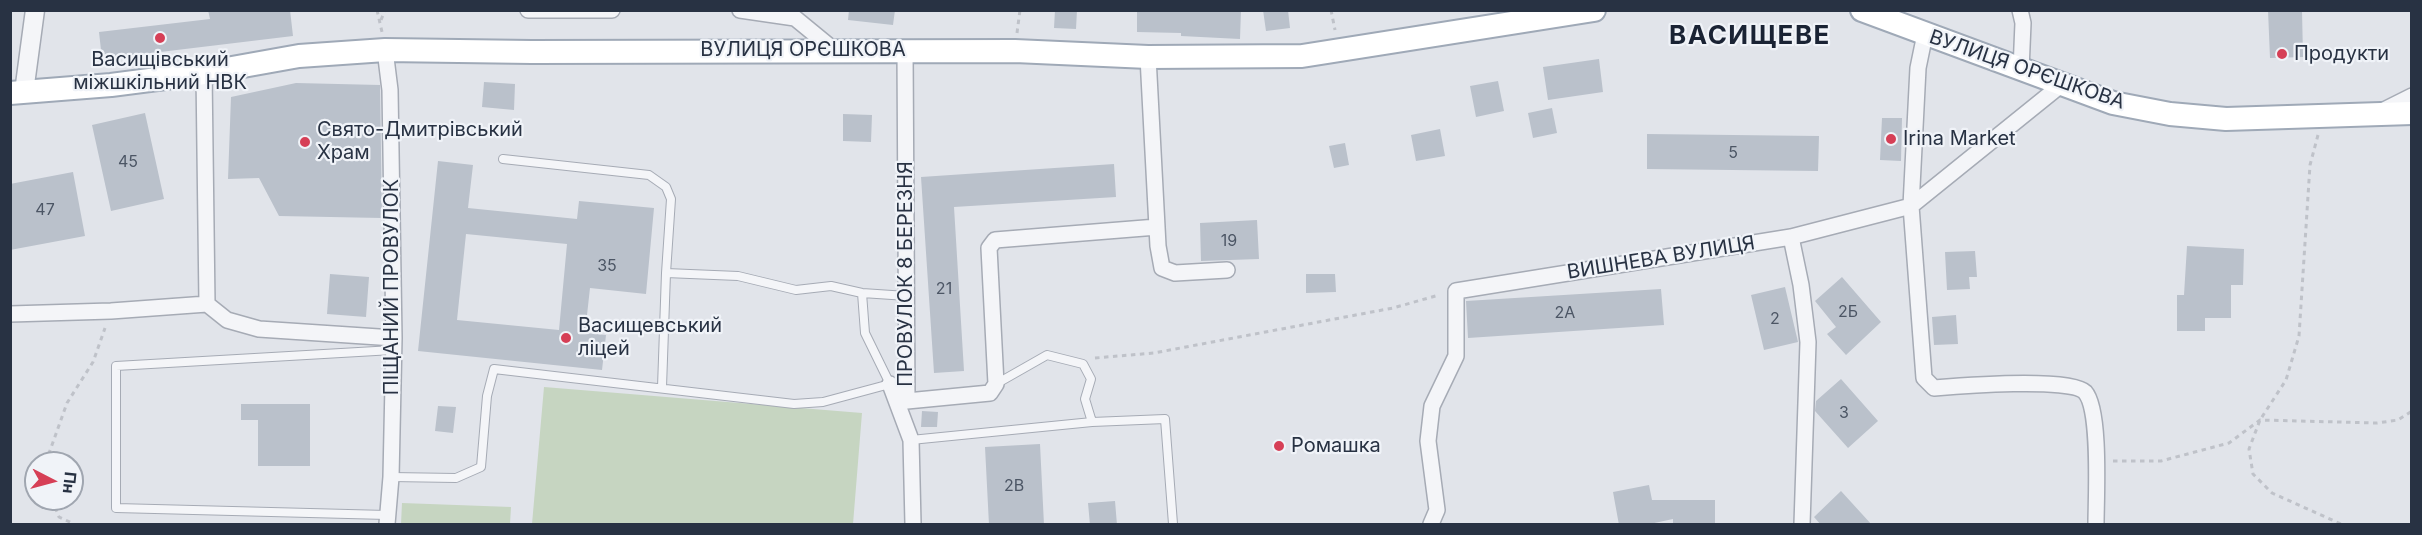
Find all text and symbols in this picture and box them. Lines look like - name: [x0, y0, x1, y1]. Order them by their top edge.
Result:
- district label: ВАСИЩЕВЕ: [1669, 20, 1831, 52]
- street label: ВУЛИЦЯ ОРЄШКОВА: [1926, 25, 2128, 115]
- marker: Васищівський міжшкільний НВК: [153, 31, 167, 45]
- street label: ВУЛИЦЯ ОРЄШКОВА: [700, 38, 906, 62]
- place label: Продукти: [2294, 42, 2389, 66]
- marker: Продукти: [2275, 47, 2289, 61]
- place label: Васищівський міжшкільний НВК: [73, 48, 247, 95]
- place label: Свято-Дмитрівський Храм: [317, 118, 523, 165]
- place label: Irina Market: [1903, 127, 2016, 151]
- marker: Irina Market: [1884, 132, 1898, 146]
- marker: Свято-Дмитрівський Храм: [298, 135, 312, 149]
- house number: 5: [1728, 143, 1738, 163]
- house number: 45: [118, 152, 138, 172]
- street label: ПРОВУЛОК 8 БЕРЕЗНЯ: [894, 161, 918, 387]
- street label: ПІЩАНИЙ ПРОВУЛОК: [380, 179, 404, 395]
- house number: 47: [35, 200, 55, 220]
- house number: 19: [1221, 231, 1237, 251]
- street label: ВИШНЕВА ВУЛИЦЯ: [1565, 231, 1757, 285]
- house number: 35: [597, 256, 617, 276]
- house number: 21: [936, 279, 952, 299]
- house number: 2Б: [1838, 302, 1858, 322]
- house number: 2А: [1555, 303, 1575, 323]
- house number: 2: [1770, 309, 1780, 329]
- place label: Васищевський ліцей: [578, 314, 722, 361]
- marker: Васищевський ліцей: [559, 331, 573, 345]
- house number: 3: [1839, 403, 1849, 423]
- place label: Ромашка: [1291, 434, 1381, 458]
- marker: Ромашка: [1272, 439, 1286, 453]
- north arrow: [24, 451, 84, 511]
- text: Пн: [59, 471, 81, 495]
- house number: 2В: [1004, 476, 1024, 496]

